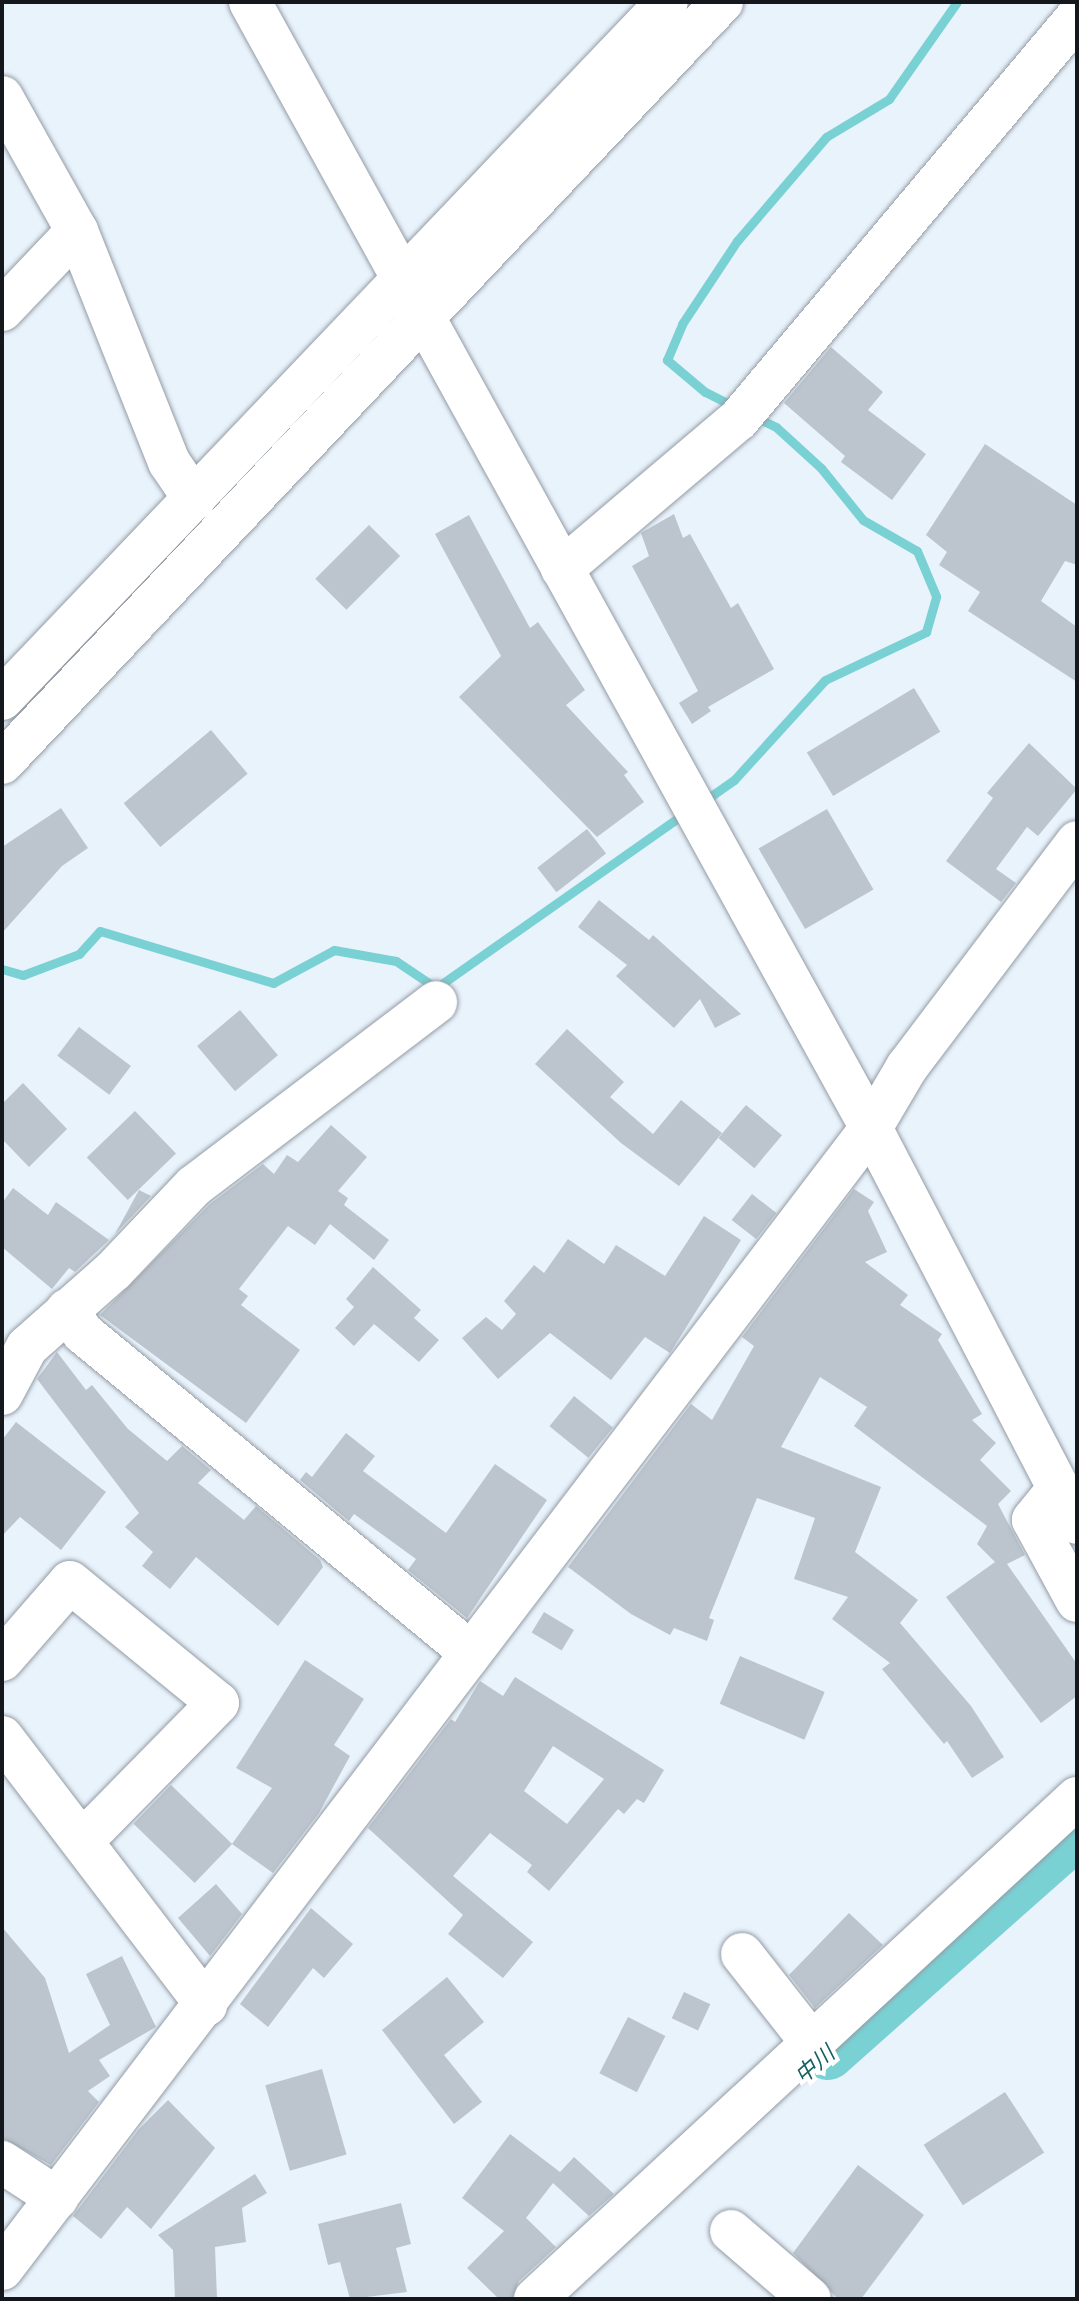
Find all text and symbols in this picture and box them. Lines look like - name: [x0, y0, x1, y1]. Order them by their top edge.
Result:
- water label: 中川: [789, 2040, 839, 2088]

